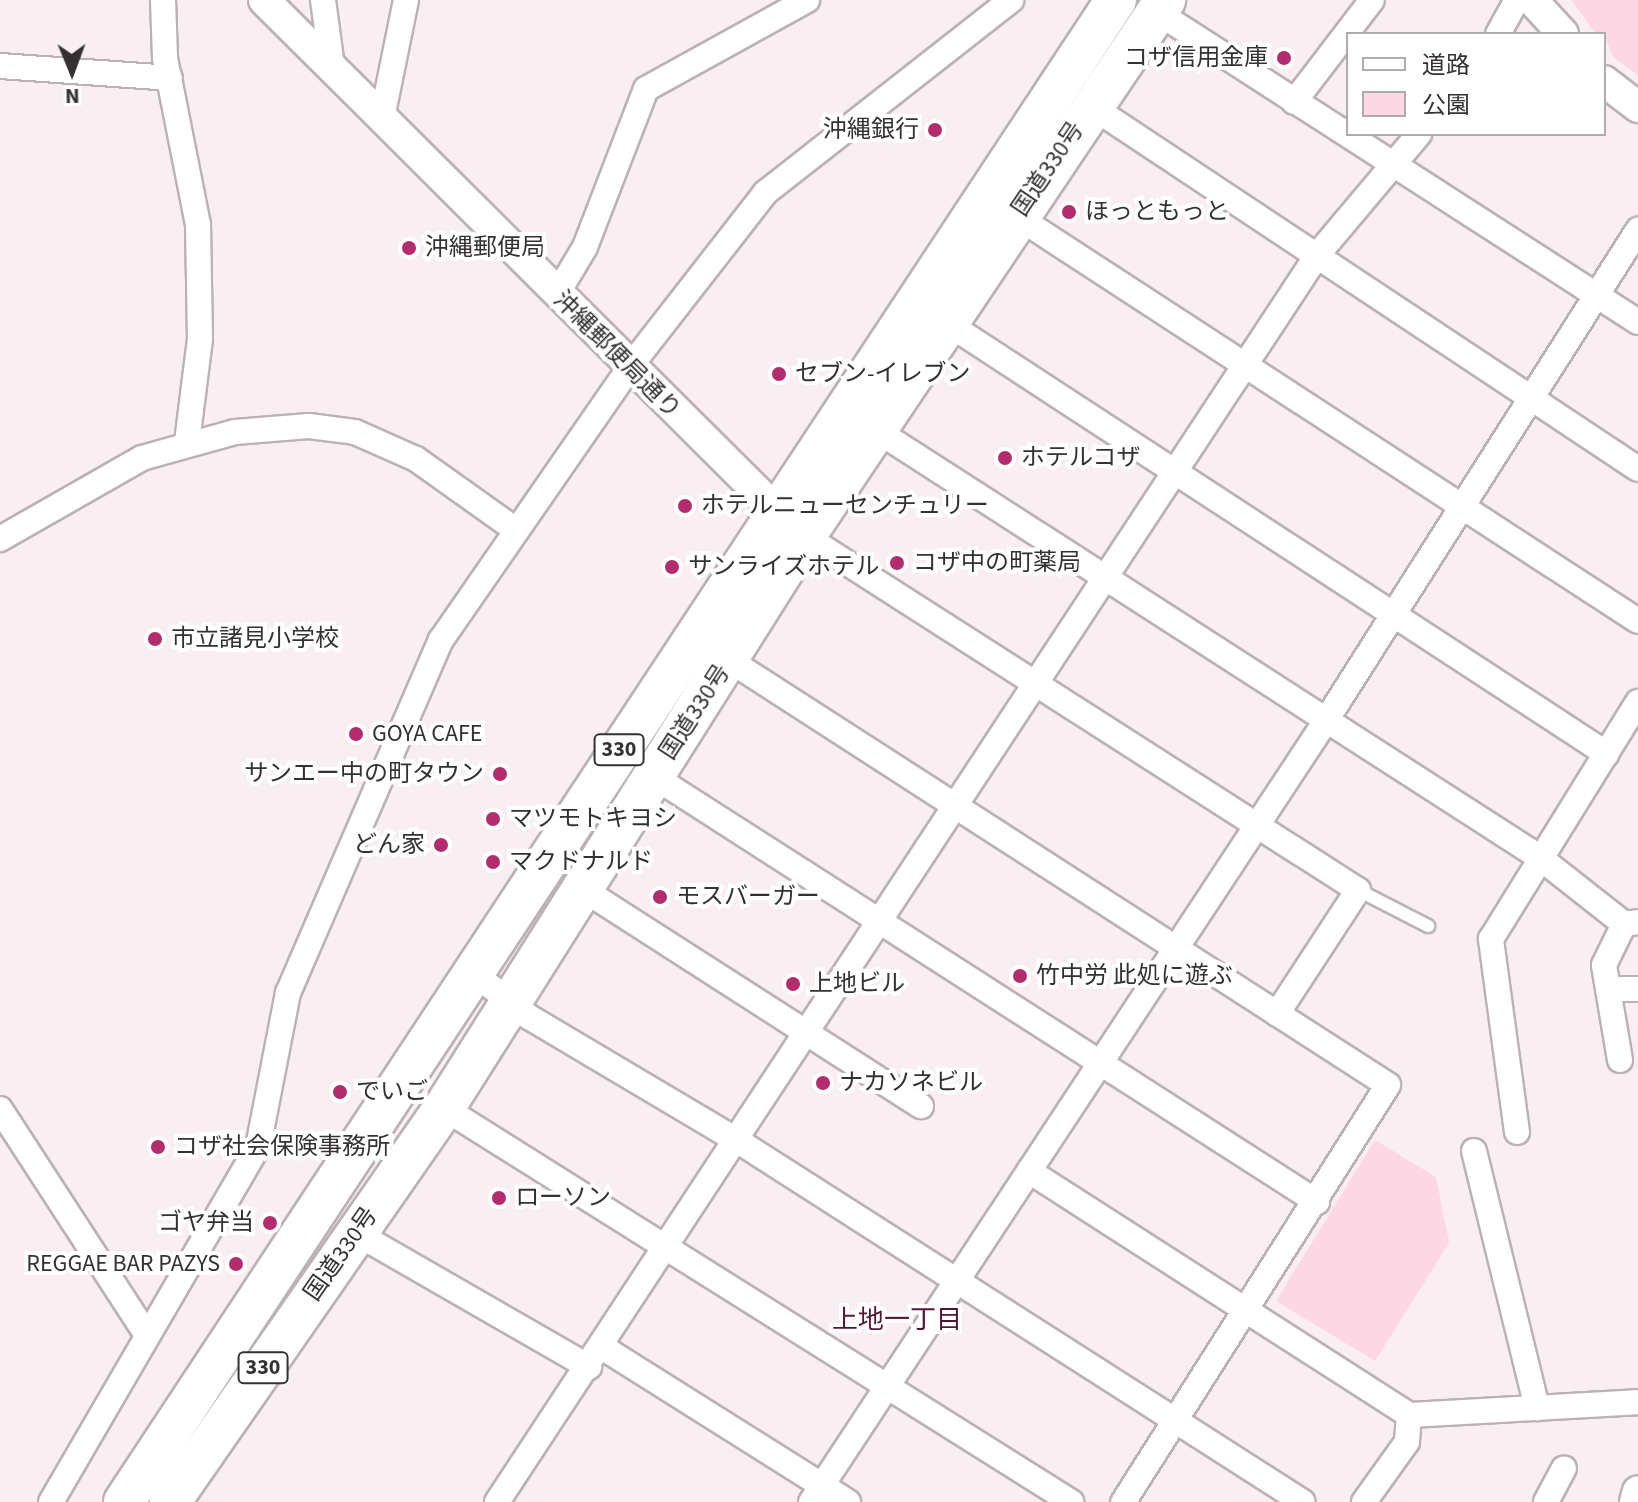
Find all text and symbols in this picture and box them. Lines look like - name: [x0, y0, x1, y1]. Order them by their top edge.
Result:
- north arrow: [32, 32, 112, 112]
- legend: [1346, 32, 1606, 136]
- place label: コザ信用金庫: [1124, 44, 1268, 72]
- text: 道路: [1422, 48, 1470, 83]
- marker: コザ信用金庫: [1275, 49, 1293, 67]
- text: N: [65, 80, 80, 112]
- text: 公園: [1422, 88, 1470, 123]
- place label: 沖縄銀行: [823, 116, 919, 144]
- street label: 国道330号: [1006, 116, 1090, 222]
- marker: 沖縄銀行: [926, 121, 944, 139]
- place label: ほっともっと: [1085, 198, 1229, 226]
- marker: ほっともっと: [1060, 203, 1078, 221]
- place label: 沖縄郵便局: [425, 234, 545, 262]
- marker: 沖縄郵便局: [400, 239, 418, 257]
- street label: 沖縄郵便局通り: [547, 285, 687, 425]
- place label: セブン-イレブン: [795, 360, 970, 388]
- marker: セブン-イレブン: [770, 365, 788, 383]
- place label: ホテルコザ: [1021, 444, 1141, 472]
- marker: ホテルコザ: [996, 449, 1014, 467]
- place label: ホテルニューセンチュリー: [701, 492, 989, 520]
- marker: ホテルニューセンチュリー: [676, 497, 694, 515]
- place label: コザ中の町薬局: [913, 549, 1081, 577]
- place label: サンライズホテル: [688, 553, 880, 581]
- marker: コザ中の町薬局: [888, 554, 906, 572]
- marker: サンライズホテル: [663, 558, 681, 576]
- place label: 市立諸見小学校: [171, 625, 339, 653]
- marker: 市立諸見小学校: [146, 630, 164, 648]
- street label: 国道330号: [654, 659, 736, 765]
- place label: GOYA CAFE: [372, 720, 482, 748]
- marker: GOYA CAFE: [347, 725, 365, 743]
- road number: 330: [593, 732, 645, 768]
- place label: サンエー中の町タウン: [244, 760, 484, 788]
- marker: サンエー中の町タウン: [491, 765, 509, 783]
- place label: マツモトキヨシ: [509, 805, 677, 833]
- marker: マツモトキヨシ: [484, 810, 502, 828]
- place label: どん家: [353, 831, 425, 859]
- marker: どん家: [432, 836, 450, 854]
- place label: マクドナルド: [509, 848, 653, 876]
- marker: マクドナルド: [484, 853, 502, 871]
- place label: モスバーガー: [676, 883, 820, 911]
- marker: モスバーガー: [651, 888, 669, 906]
- place label: 竹中労 此処に遊ぶ: [1036, 962, 1233, 990]
- marker: 竹中労 此処に遊ぶ: [1011, 967, 1029, 985]
- place label: 上地ビル: [809, 970, 905, 998]
- marker: 上地ビル: [784, 975, 802, 993]
- place label: ナカソネビル: [839, 1069, 983, 1097]
- marker: ナカソネビル: [814, 1074, 832, 1092]
- place label: でいご: [356, 1078, 428, 1106]
- marker: でいご: [331, 1083, 349, 1101]
- place label: コザ社会保険事務所: [174, 1133, 390, 1161]
- marker: コザ社会保険事務所: [149, 1138, 167, 1156]
- place label: ローソン: [515, 1184, 611, 1212]
- marker: ローソン: [490, 1189, 508, 1207]
- street label: 国道330号: [298, 1202, 384, 1306]
- place label: ゴヤ弁当: [158, 1209, 254, 1237]
- marker: ゴヤ弁当: [261, 1214, 279, 1232]
- place label: REGGAE BAR PAZYS: [26, 1250, 220, 1278]
- marker: REGGAE BAR PAZYS: [227, 1255, 245, 1273]
- district label: 上地一丁目: [832, 1304, 962, 1336]
- road number: 330: [237, 1350, 289, 1386]

